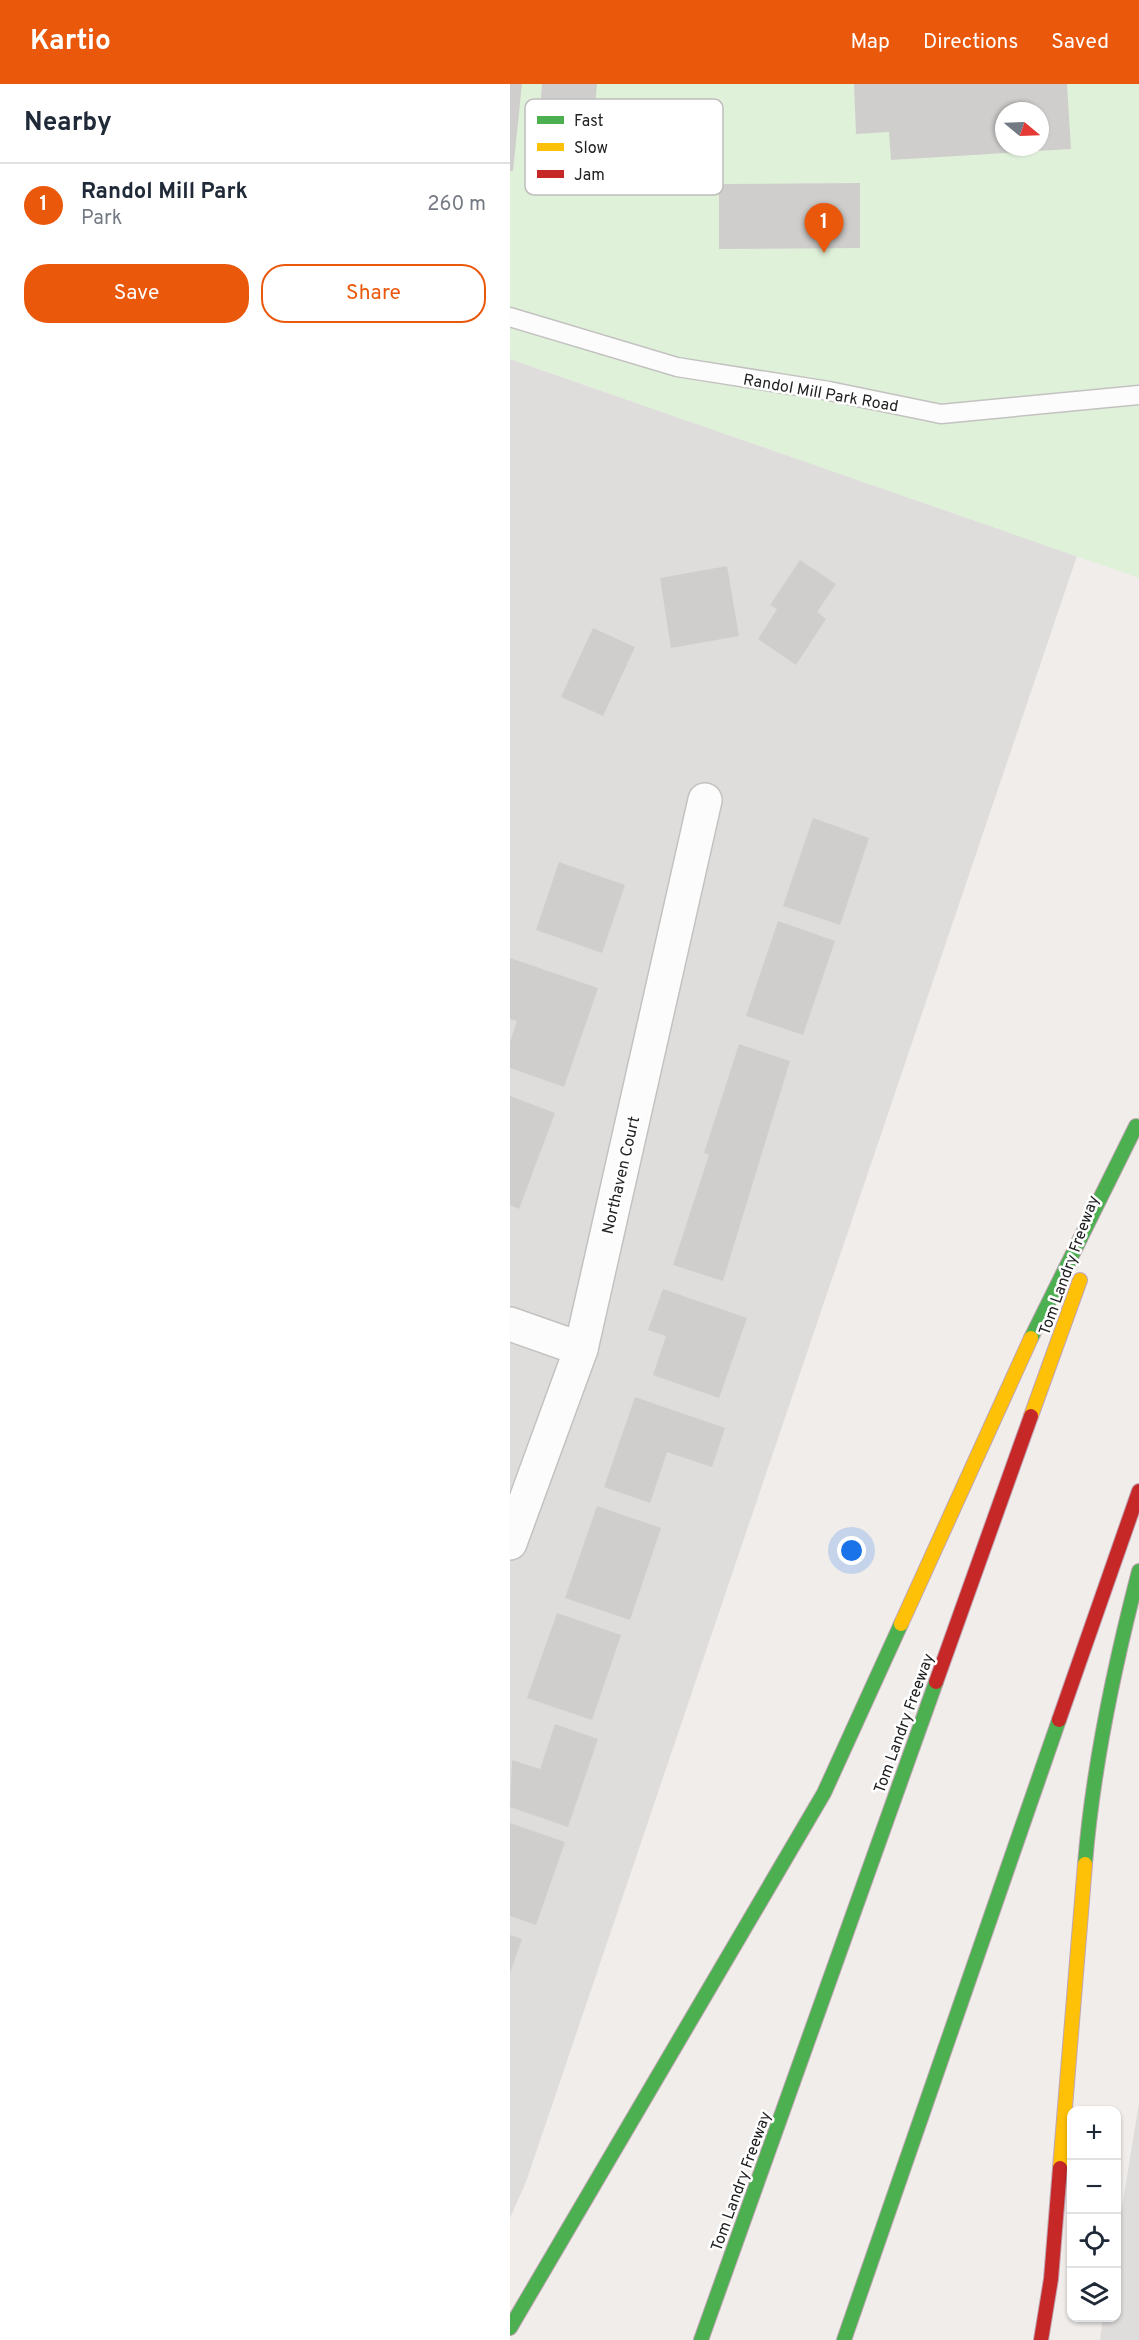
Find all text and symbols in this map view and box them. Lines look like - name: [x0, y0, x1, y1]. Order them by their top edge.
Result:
- text: Kartio: [30, 24, 111, 60]
- text: Map: [850, 29, 890, 56]
- text: Directions: [923, 29, 1018, 56]
- text: Saved: [1051, 29, 1109, 56]
- legend: [525, 99, 723, 195]
- north arrow: [995, 102, 1049, 156]
- text: Nearby: [24, 107, 112, 140]
- text: Fast: [574, 112, 604, 132]
- text: Slow: [574, 139, 608, 159]
- text: Jam: [574, 166, 605, 186]
- text: Randol Mill Park: [81, 179, 248, 206]
- text: 1: [40, 192, 48, 218]
- text: 260 m: [427, 192, 486, 218]
- pin: 1: [804, 204, 844, 253]
- text: Park: [81, 206, 122, 232]
- button: Save: [24, 264, 249, 323]
- button: Share: [261, 264, 486, 323]
- street label: Randol Mill Park Road: [742, 370, 900, 417]
- street label: Northaven Court: [599, 1114, 645, 1236]
- street label: Tom Landry Freeway: [1035, 1193, 1105, 1338]
- your location: [837, 1536, 866, 1565]
- street label: Tom Landry Freeway: [870, 1651, 940, 1796]
- map controls: [1067, 2106, 1121, 2322]
- button: +: [1067, 2106, 1121, 2160]
- street label: Tom Landry Freeway: [707, 2109, 777, 2254]
- button: −: [1067, 2160, 1121, 2214]
- button: locate: [1067, 2214, 1121, 2268]
- button: layers: [1067, 2268, 1121, 2322]

